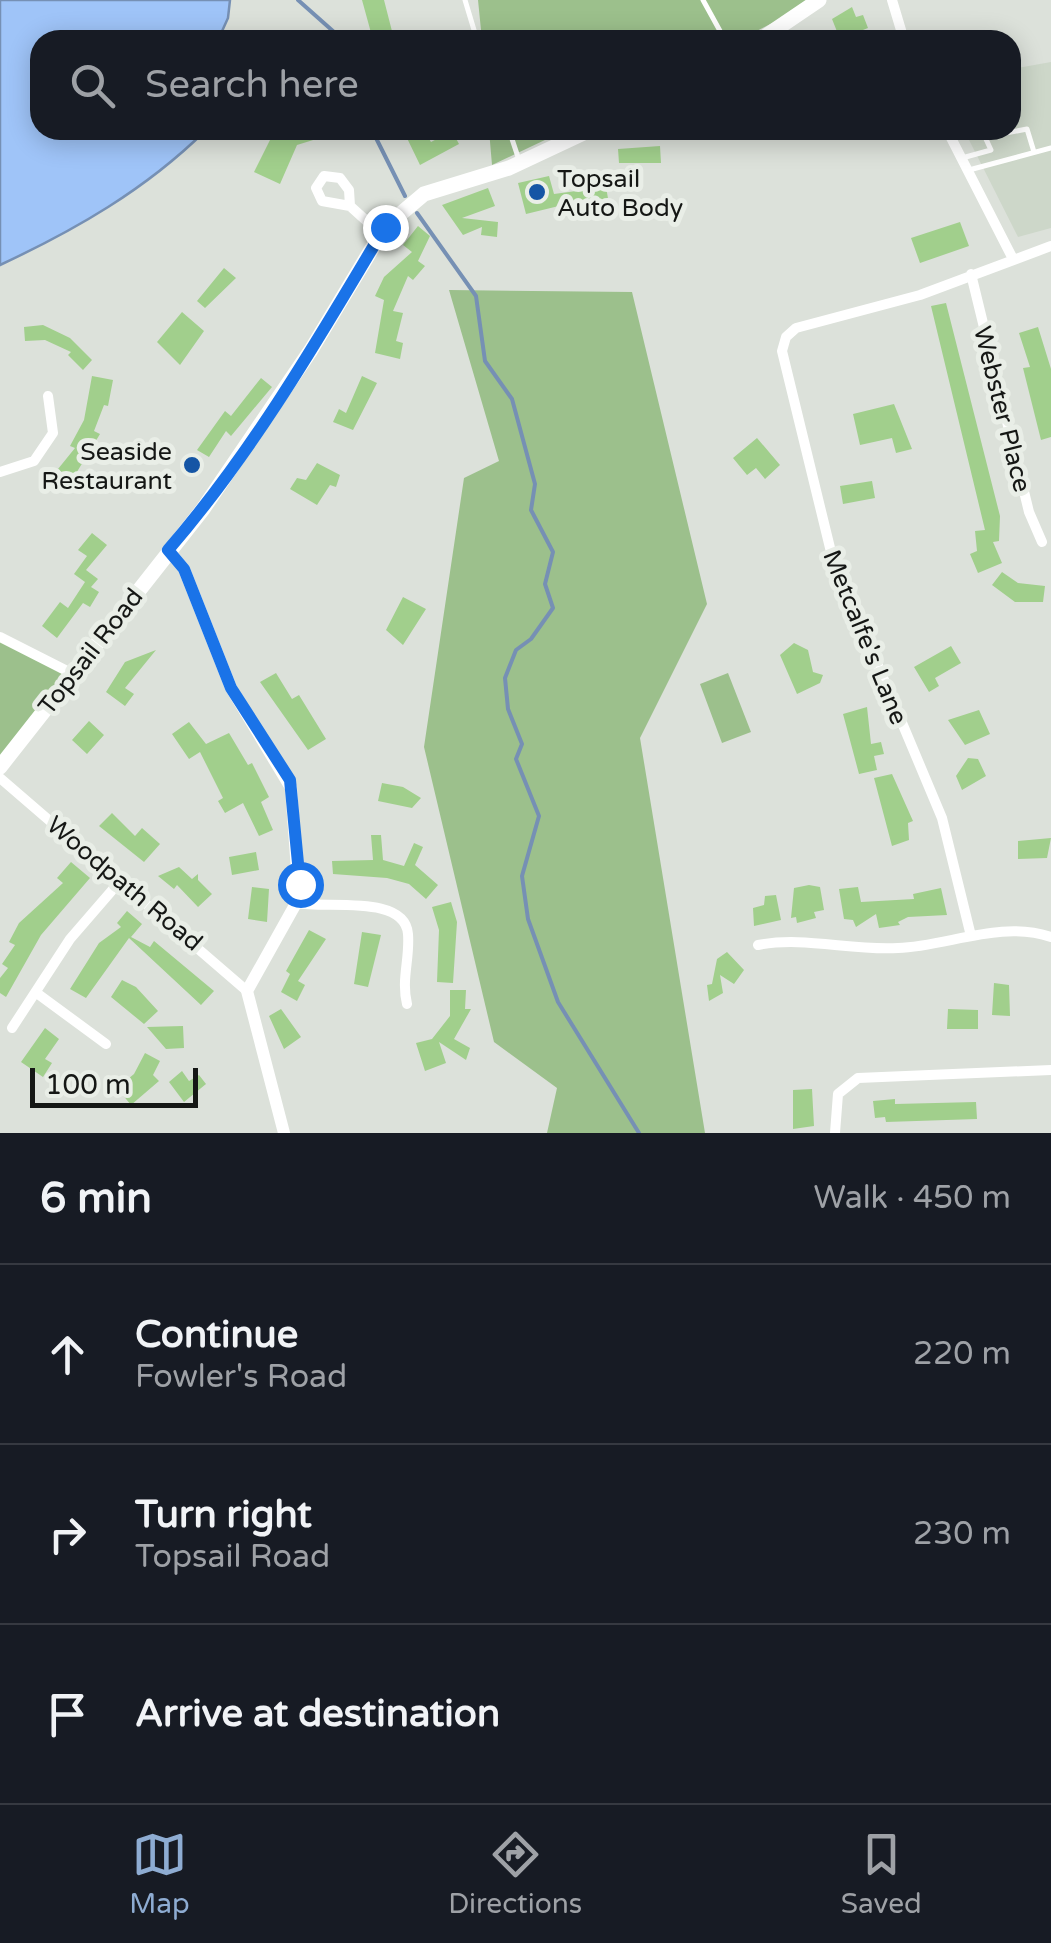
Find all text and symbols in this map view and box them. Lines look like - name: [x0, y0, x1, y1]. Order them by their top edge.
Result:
- search box: [30, 30, 1021, 140]
- icon: search: [65, 58, 120, 113]
- text: Search here: [145, 62, 359, 108]
- place label: Topsail Auto Body: [557, 164, 683, 223]
- marker: Topsail Auto Body: [526, 181, 548, 203]
- route end: [363, 205, 409, 251]
- street label: Webster Place: [967, 323, 1037, 495]
- place label: Seaside Restaurant: [41, 437, 172, 496]
- marker: Seaside Restaurant: [181, 454, 203, 476]
- street label: Metcalfe's Lane: [816, 546, 914, 729]
- street label: Topsail Road: [32, 582, 150, 721]
- street label: Woodpath Road: [40, 810, 208, 958]
- route start: [278, 862, 324, 908]
- scale bar: [30, 1063, 198, 1108]
- text: 100 m: [45, 1068, 131, 1102]
- text: 6 min: [40, 1173, 152, 1224]
- text: Walk · 450 m: [814, 1179, 1011, 1217]
- text: Continue: [135, 1312, 298, 1358]
- icon: ahead: [40, 1327, 95, 1382]
- text: 220 m: [913, 1335, 1011, 1373]
- text: Fowler's Road: [135, 1358, 347, 1396]
- text: Turn right: [135, 1492, 312, 1538]
- icon: right: [40, 1507, 95, 1562]
- text: 230 m: [913, 1515, 1011, 1553]
- text: Topsail Road: [135, 1538, 330, 1576]
- icon: arrive: [40, 1687, 95, 1742]
- text: Arrive at destination: [135, 1691, 500, 1737]
- tab: Map: [129, 1827, 190, 1921]
- tab: Directions: [448, 1827, 582, 1921]
- tab: Saved: [841, 1827, 922, 1921]

